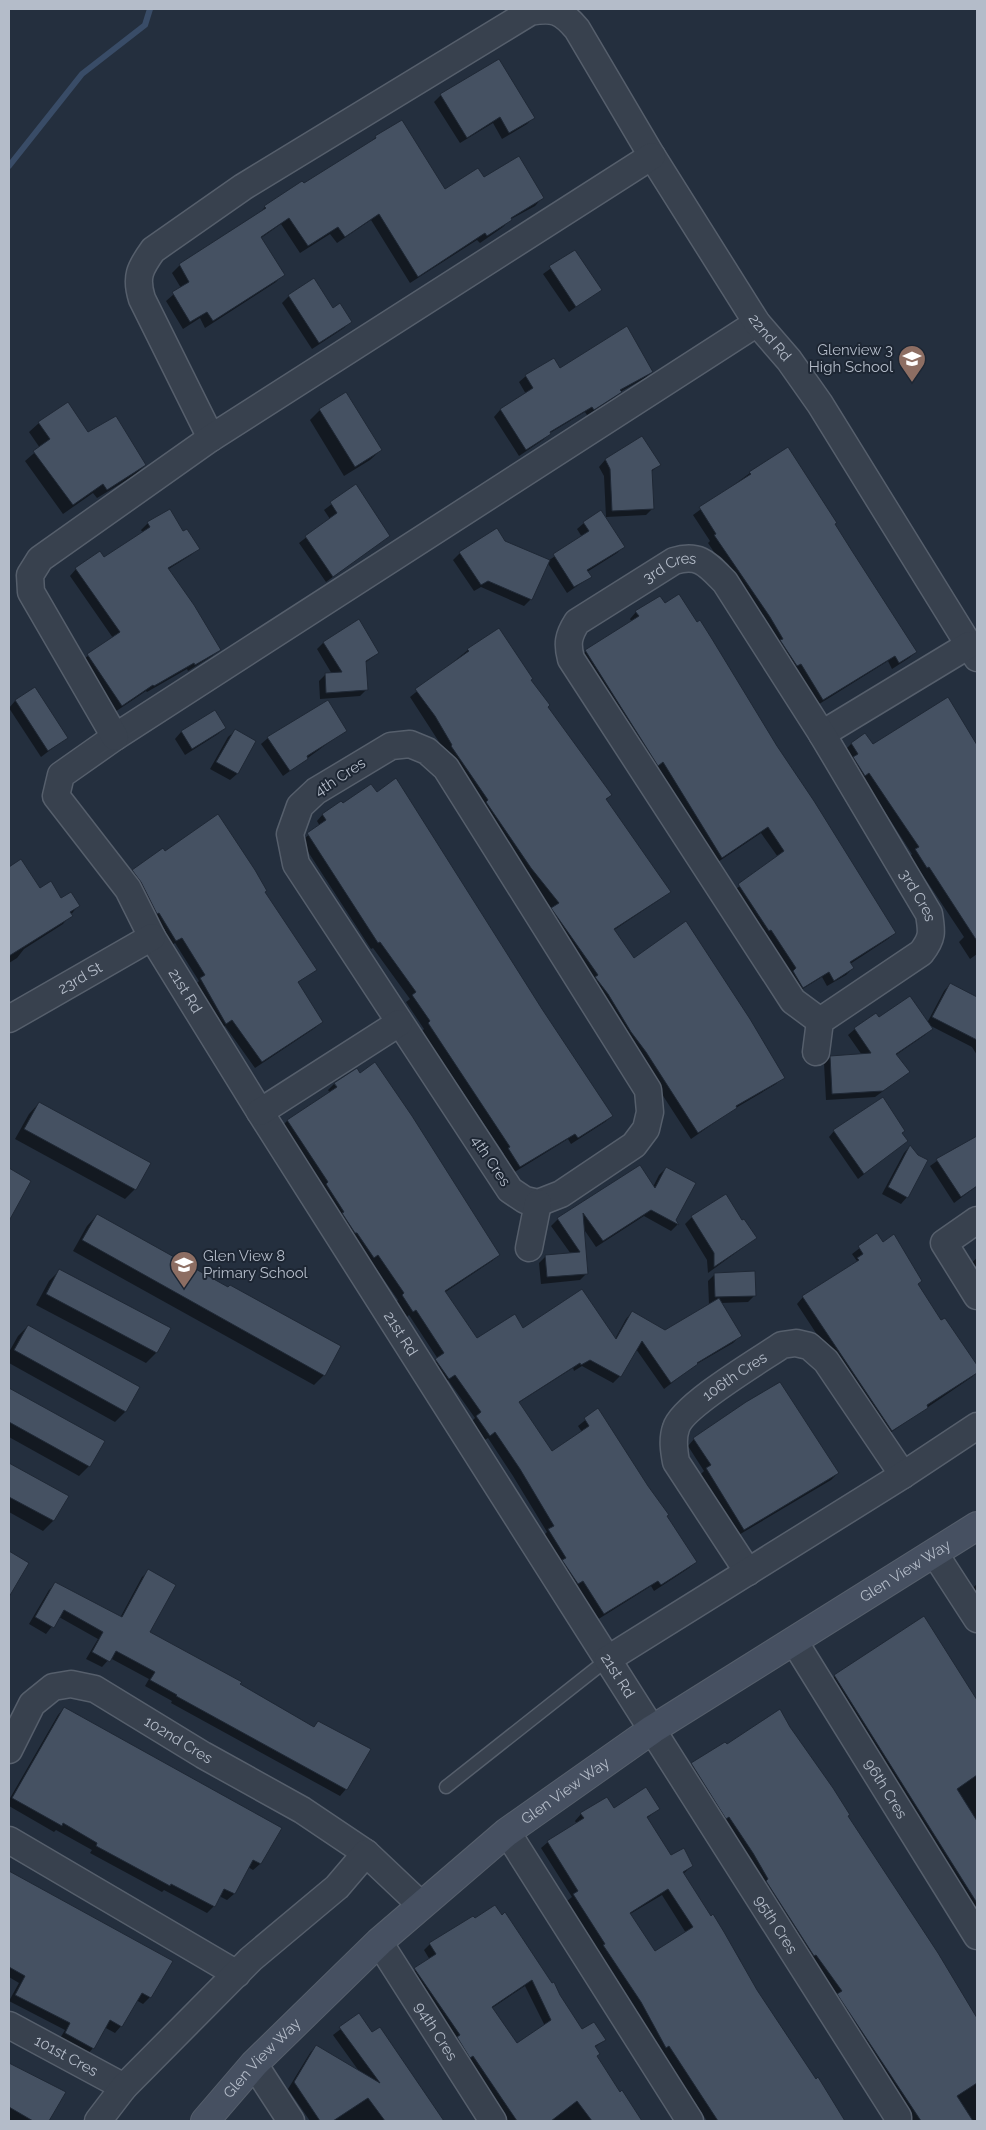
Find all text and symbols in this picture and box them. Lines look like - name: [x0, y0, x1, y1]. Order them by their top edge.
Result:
- street label: 22nd Rd: [745, 311, 795, 365]
- place label: Glenview 3 High School: [809, 341, 894, 376]
- school or university icon: Glenview 3 High School: [897, 344, 927, 383]
- street label: 3rd Cres: [640, 549, 698, 587]
- street label: 4th Cres: [311, 754, 369, 800]
- street label: 3rd Cres: [896, 866, 939, 923]
- street label: 23rd St: [55, 958, 105, 998]
- street label: 21st Rd: [165, 965, 206, 1016]
- street label: 4th Cres: [468, 1132, 514, 1190]
- place label: Glen View 8 Primary School: [203, 1247, 309, 1282]
- school or university icon: Glen View 8 Primary School: [169, 1250, 199, 1289]
- street label: 21st Rd: [380, 1308, 422, 1359]
- street label: 106th Cres: [699, 1348, 770, 1405]
- street label: Glen View Way: [856, 1536, 954, 1606]
- street label: 21st Rd: [597, 1650, 639, 1701]
- street label: 102nd Cres: [141, 1712, 216, 1768]
- street label: Glen View Way: [518, 1754, 613, 1828]
- street label: 96th Cres: [860, 1756, 911, 1822]
- street label: 95th Cres: [751, 1892, 801, 1957]
- street label: 94th Cres: [411, 1999, 461, 2064]
- street label: Glen View Way: [220, 2014, 305, 2102]
- street label: 101st Cres: [31, 2031, 101, 2080]

